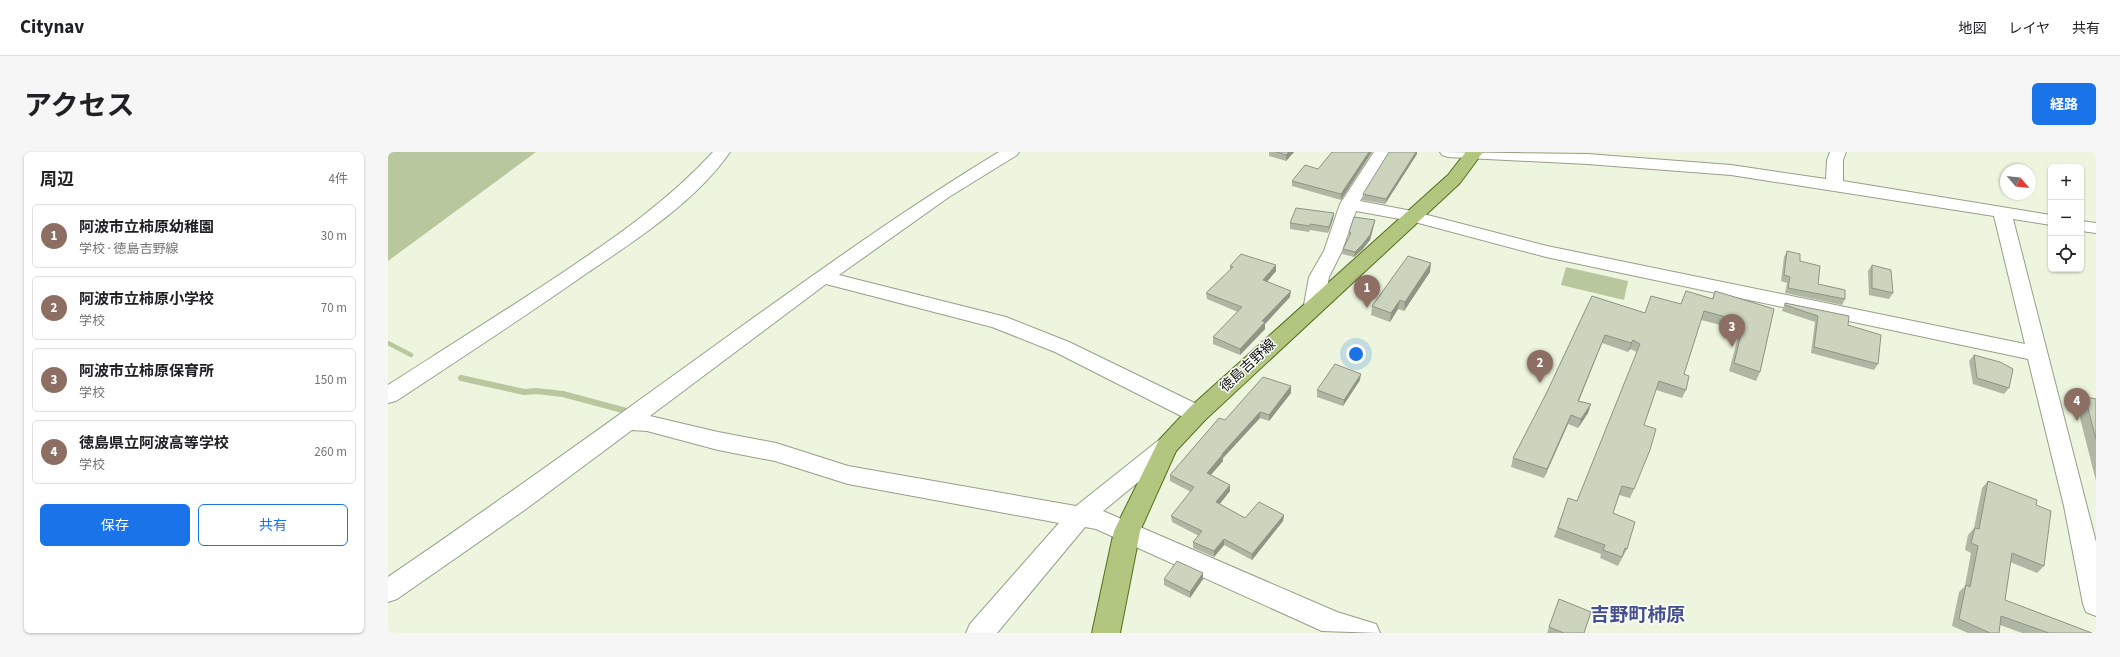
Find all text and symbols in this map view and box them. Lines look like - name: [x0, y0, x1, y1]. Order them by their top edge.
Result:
- text: Citynav: [20, 14, 84, 41]
- text: 地図: [1958, 19, 1986, 39]
- text: レイヤ: [2008, 19, 2050, 39]
- text: 共有: [2072, 19, 2100, 39]
- button: 経路: [2032, 83, 2096, 125]
- text: アクセス: [24, 86, 135, 126]
- north arrow: [2000, 164, 2036, 200]
- map controls: [2048, 164, 2084, 272]
- button: +: [2048, 164, 2084, 200]
- text: 周辺: [40, 168, 74, 192]
- text: 4件: [329, 170, 348, 188]
- button: −: [2048, 200, 2084, 236]
- text: 阿波市立柿原幼稚園: [79, 217, 214, 238]
- text: 1: [51, 227, 57, 245]
- text: 30 m: [321, 227, 347, 245]
- button: locate: [2048, 236, 2084, 272]
- text: 学校 · 徳島吉野線: [79, 240, 178, 258]
- pin: 1: [1354, 275, 1380, 308]
- text: 阿波市立柿原小学校: [79, 289, 214, 310]
- text: 2: [51, 299, 57, 317]
- text: 70 m: [321, 299, 347, 317]
- text: 学校: [79, 312, 105, 330]
- pin: 3: [1719, 314, 1745, 347]
- street label: 徳島吉野線: [1216, 335, 1280, 397]
- your location: [1346, 344, 1366, 364]
- pin: 2: [1527, 350, 1553, 383]
- text: 阿波市立柿原保育所: [79, 361, 214, 382]
- text: 3: [51, 371, 57, 389]
- text: 150 m: [314, 371, 347, 389]
- text: 学校: [79, 384, 105, 402]
- pin: 4: [2064, 388, 2090, 421]
- text: 徳島県立阿波高等学校: [79, 433, 229, 454]
- text: 4: [51, 443, 57, 461]
- text: 260 m: [314, 443, 347, 461]
- text: 学校: [79, 456, 105, 474]
- button: 保存: [40, 504, 190, 546]
- button: 共有: [198, 504, 348, 546]
- district label: 吉野町柿原: [1590, 602, 1686, 629]

